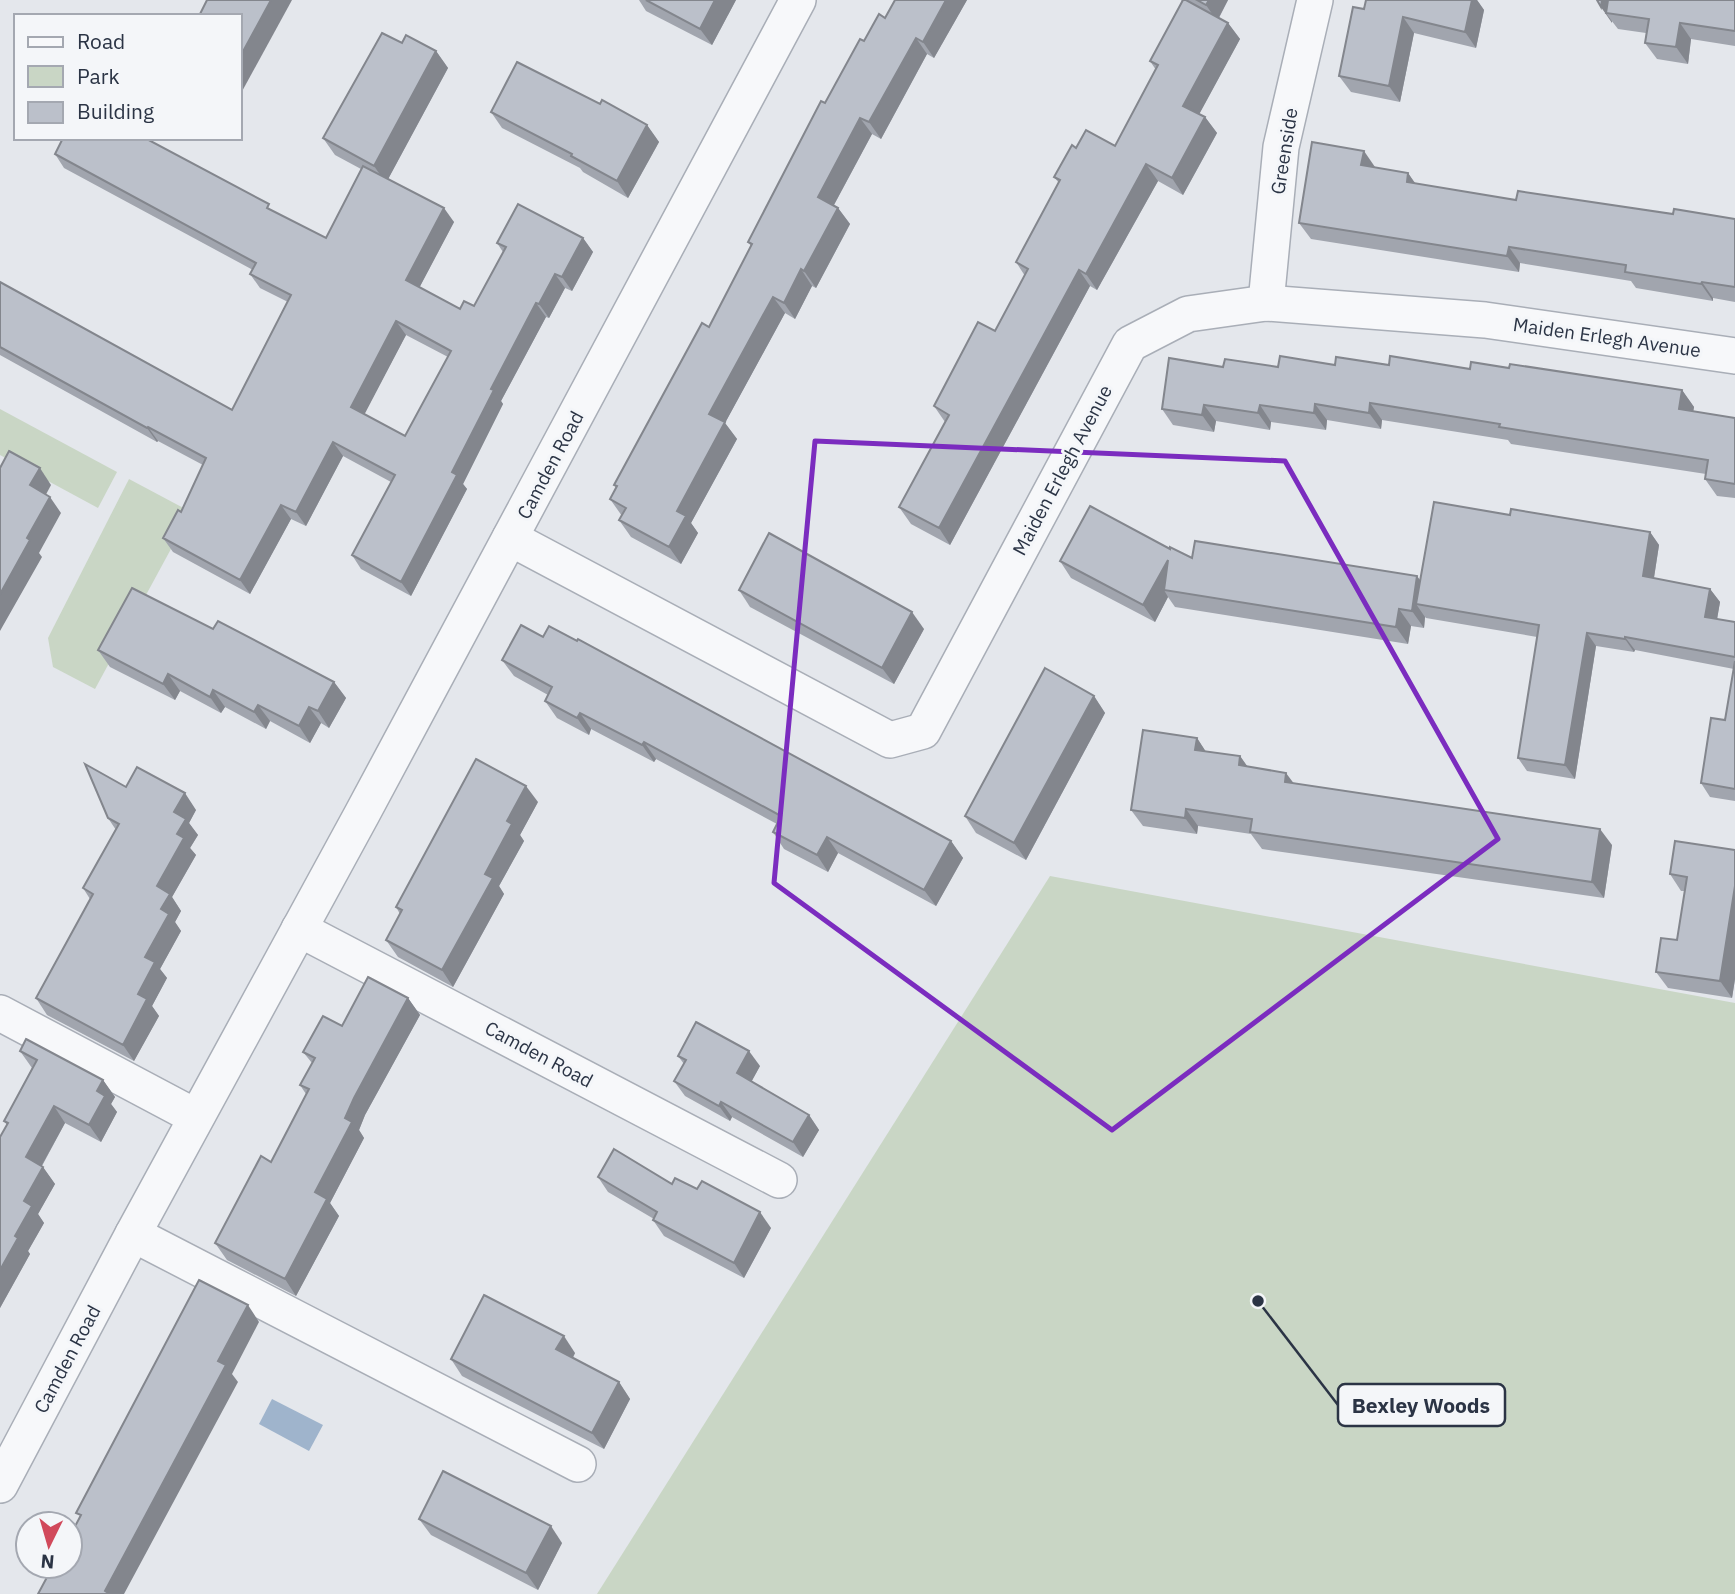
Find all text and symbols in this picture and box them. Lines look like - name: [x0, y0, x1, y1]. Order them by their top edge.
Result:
- legend: [14, 14, 242, 140]
- text: Road: [77, 27, 125, 55]
- text: Park: [77, 62, 120, 90]
- text: Building: [77, 97, 154, 125]
- street label: Greenside: [1265, 106, 1303, 196]
- street label: Maiden Erlegh Avenue: [1512, 312, 1702, 362]
- street label: Maiden Erlegh Avenue: [1007, 381, 1117, 559]
- street label: Camden Road: [511, 407, 589, 523]
- street label: Camden Road: [481, 1015, 597, 1093]
- street label: Camden Road: [28, 1301, 106, 1417]
- callout: Bexley Woods: [1338, 1384, 1505, 1426]
- text: Bexley Woods: [1352, 1391, 1490, 1419]
- north arrow: [14, 1510, 84, 1580]
- text: N: [40, 1549, 55, 1574]

